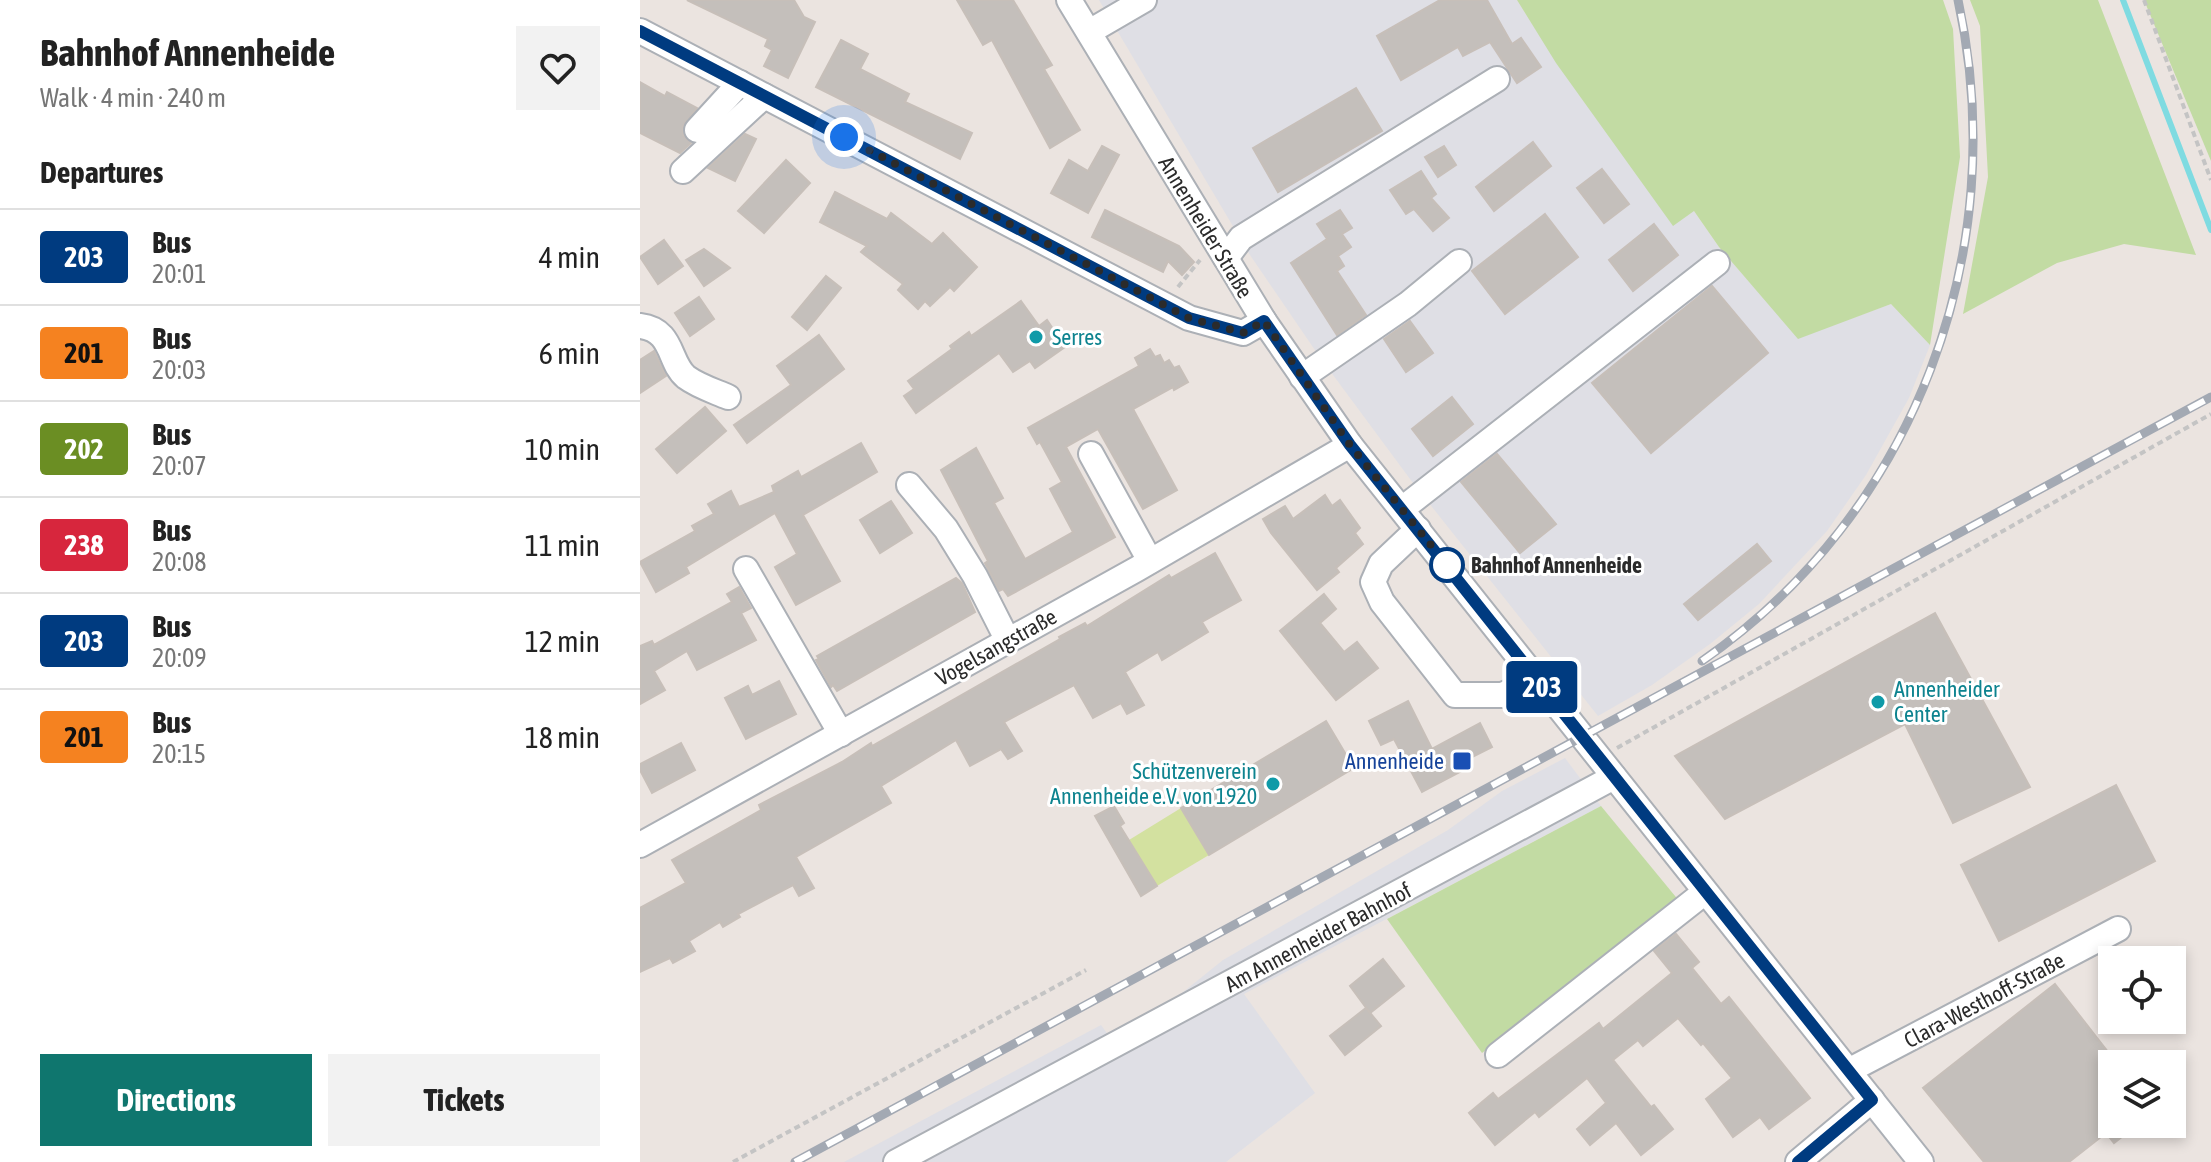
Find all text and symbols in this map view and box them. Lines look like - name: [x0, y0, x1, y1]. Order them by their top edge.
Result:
- button: heart: [516, 26, 600, 110]
- text: Bahnhof Annenheide: [40, 31, 335, 74]
- text: Walk · 4 min · 240 m: [40, 83, 226, 113]
- your location: [824, 117, 864, 157]
- street label: Annenheider Straße: [1153, 151, 1259, 303]
- text: Departures: [40, 155, 163, 189]
- text: Bus: [152, 225, 191, 259]
- text: 4 min: [539, 240, 600, 274]
- text: 203: [64, 241, 104, 273]
- text: 20:01: [152, 259, 207, 289]
- text: Bus: [152, 321, 191, 355]
- place label: Serres: [1052, 324, 1102, 350]
- marker: Serres: [1027, 328, 1045, 346]
- text: 6 min: [539, 336, 600, 370]
- text: 201: [64, 337, 104, 369]
- text: 20:03: [152, 355, 207, 385]
- text: Bus: [152, 417, 191, 451]
- text: 10 min: [525, 432, 600, 466]
- text: 202: [64, 433, 104, 465]
- text: 20:07: [152, 451, 207, 481]
- text: Bus: [152, 513, 191, 547]
- text: 11 min: [525, 528, 600, 562]
- text: 238: [64, 529, 104, 561]
- text: 20:08: [152, 547, 207, 577]
- marker: Bahnhof Annenheide: [1430, 548, 1464, 582]
- place label: Bahnhof Annenheide: [1471, 552, 1642, 578]
- street label: Vogelsangstraße: [931, 603, 1061, 691]
- text: Bus: [152, 609, 191, 643]
- text: 12 min: [525, 624, 600, 658]
- text: 203: [64, 625, 104, 657]
- text: 20:09: [152, 643, 207, 673]
- line badge: 203: [1496, 661, 1588, 713]
- text: 203: [1522, 671, 1562, 703]
- place label: Annenheider Center: [1894, 676, 2000, 727]
- marker: Annenheider Center: [1869, 693, 1887, 711]
- text: Bus: [152, 705, 191, 739]
- text: 18 min: [525, 720, 600, 754]
- text: 201: [64, 721, 104, 753]
- text: 20:15: [152, 739, 206, 769]
- place label: Annenheide: [1345, 748, 1444, 774]
- marker: Annenheide: [1451, 750, 1473, 772]
- place label: Schützenverein Annenheide e.V. von 1920: [1050, 758, 1257, 809]
- marker: Schützenverein Annenheide e.V. von 1920: [1264, 775, 1282, 793]
- street label: Am Annenheider Bahnhof: [1220, 877, 1416, 997]
- map controls: [2098, 946, 2186, 1138]
- button: locate: [2098, 946, 2186, 1034]
- street label: Clara-Westhoff-Straße: [1899, 947, 2069, 1053]
- button: layers: [2098, 1050, 2186, 1138]
- button: Directions: [40, 1054, 312, 1146]
- button: Tickets: [328, 1054, 600, 1146]

